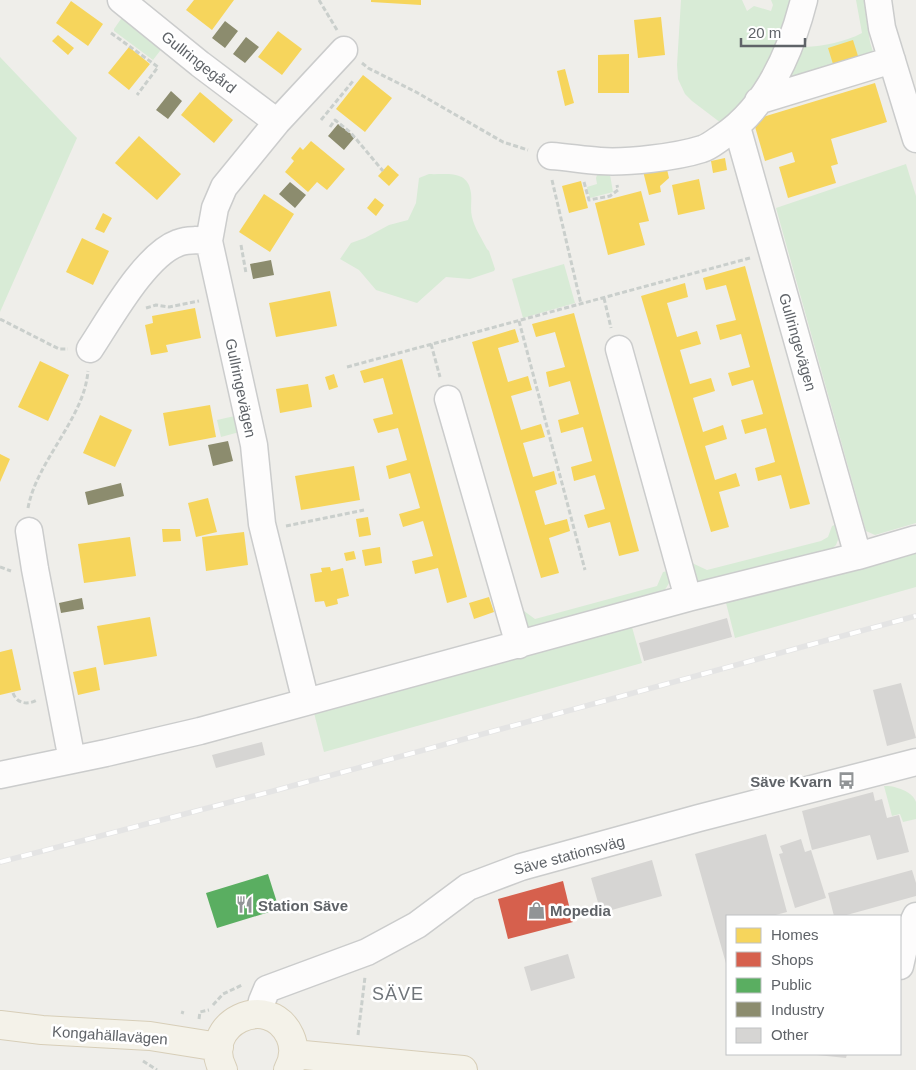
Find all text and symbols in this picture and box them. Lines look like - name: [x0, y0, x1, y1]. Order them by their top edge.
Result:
- scale bar: [741, 15, 805, 47]
- text: 20 m: [748, 24, 781, 41]
- street label: Gullringegård: [158, 28, 240, 96]
- street label: Gullringevägen: [776, 291, 820, 393]
- street label: Gullringevägen: [222, 337, 260, 439]
- bus stop icon: Säve Kvarn: [836, 771, 856, 791]
- place label: Säve Kvarn: [750, 773, 832, 790]
- street label: Säve stationsväg: [512, 832, 626, 878]
- restaurant icon: Station Säve: [234, 895, 254, 915]
- place label: Station Säve: [258, 897, 348, 914]
- shop icon: Mopedia: [526, 900, 546, 920]
- place label: Mopedia: [550, 902, 611, 919]
- legend: [726, 915, 901, 1055]
- text: Homes: [771, 926, 819, 943]
- text: Shops: [771, 951, 814, 968]
- text: Public: [771, 976, 812, 993]
- district label: SÄVE: [372, 984, 424, 1004]
- text: Industry: [771, 1001, 825, 1018]
- street label: Kongahällavägen: [52, 1022, 168, 1048]
- text: Other: [771, 1026, 809, 1043]

